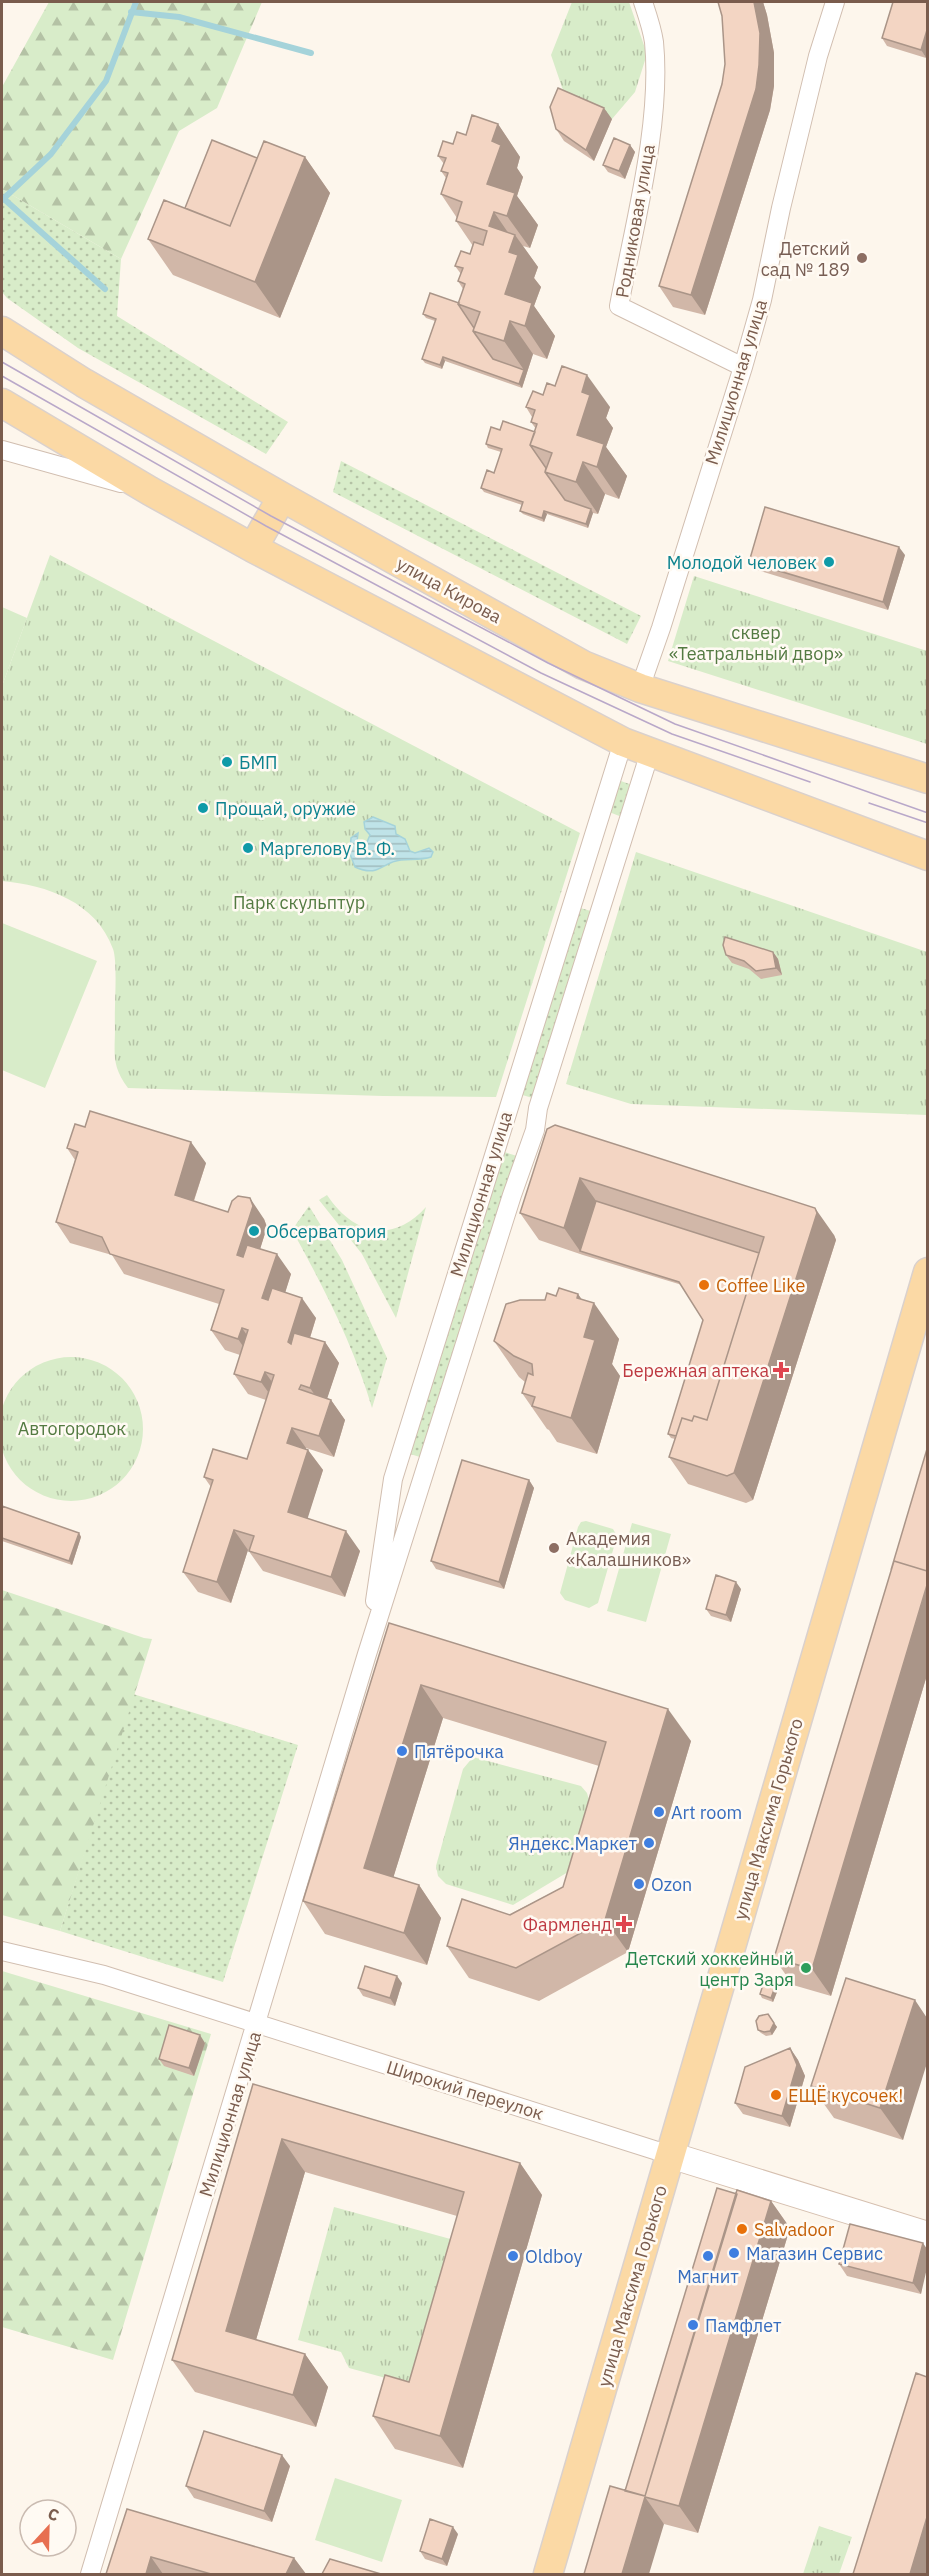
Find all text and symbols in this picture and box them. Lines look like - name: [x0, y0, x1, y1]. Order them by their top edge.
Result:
- street label: Родниковая улица: [610, 142, 660, 300]
- place label: Детский сад № 189: [761, 237, 850, 281]
- marker: Детский сад № 189: [855, 251, 869, 265]
- street label: Милиционная улица: [700, 296, 772, 468]
- place label: Молодой человек: [667, 551, 817, 574]
- street label: улица Кирова: [392, 552, 506, 628]
- marker: Молодой человек: [822, 555, 836, 569]
- park label: сквер «Театральный двор»: [669, 621, 843, 665]
- place label: БМП: [239, 751, 278, 774]
- marker: БМП: [220, 755, 234, 769]
- place label: Прощай, оружие: [215, 797, 356, 820]
- marker: Прощай, оружие: [196, 801, 210, 815]
- place label: Маргелову В. Ф.: [260, 837, 395, 860]
- marker: Маргелову В. Ф.: [241, 841, 255, 855]
- park label: Парк скульптур: [233, 891, 365, 914]
- street label: Милиционная улица: [445, 1108, 517, 1280]
- place label: Обсерватория: [266, 1220, 386, 1243]
- marker: Обсерватория: [247, 1224, 261, 1238]
- place label: Coffee Like: [716, 1274, 805, 1297]
- marker: Coffee Like: [697, 1278, 711, 1292]
- place label: Бережная аптека: [622, 1359, 769, 1382]
- marker: Бережная аптека: [774, 1363, 788, 1377]
- park label: Автогородок: [18, 1417, 126, 1440]
- place label: Академия «Калашников»: [566, 1527, 691, 1571]
- marker: Академия «Калашников»: [547, 1541, 561, 1555]
- street label: улица Максима Горького: [728, 1716, 808, 1922]
- place label: Пятёрочка: [414, 1740, 504, 1763]
- marker: Пятёрочка: [395, 1744, 409, 1758]
- place label: Art room: [671, 1801, 742, 1824]
- marker: Art room: [652, 1805, 666, 1819]
- place label: Яндекс.Маркет: [508, 1832, 638, 1855]
- marker: Яндекс.Маркет: [642, 1836, 656, 1850]
- place label: Ozon: [651, 1873, 692, 1896]
- marker: Ozon: [632, 1877, 646, 1891]
- place label: Фармленд: [523, 1913, 612, 1936]
- marker: Фармленд: [617, 1917, 631, 1931]
- place label: Детский хоккейный центр Заря: [626, 1947, 794, 1991]
- marker: Детский хоккейный центр Заря: [799, 1961, 813, 1975]
- street label: Милиционная улица: [194, 2028, 266, 2200]
- street label: Широкий переулок: [384, 2055, 546, 2125]
- place label: ЕЩЁ кусочек!: [788, 2084, 903, 2107]
- marker: ЕЩЁ кусочек!: [769, 2088, 783, 2102]
- street label: улица Максима Горького: [592, 2183, 672, 2389]
- place label: Salvadoor: [754, 2218, 835, 2241]
- marker: Salvadoor: [735, 2222, 749, 2236]
- place label: Магазин Сервис: [746, 2242, 883, 2265]
- place label: Oldboy: [525, 2245, 583, 2268]
- marker: Магазин Сервис: [727, 2246, 741, 2260]
- marker: Oldboy: [506, 2249, 520, 2263]
- marker: Магнит: [701, 2249, 715, 2263]
- place label: Магнит: [677, 2265, 739, 2288]
- place label: Памфлет: [705, 2314, 782, 2337]
- marker: Памфлет: [686, 2318, 700, 2332]
- north arrow: [18, 2498, 78, 2558]
- text: С: [45, 2503, 62, 2525]

